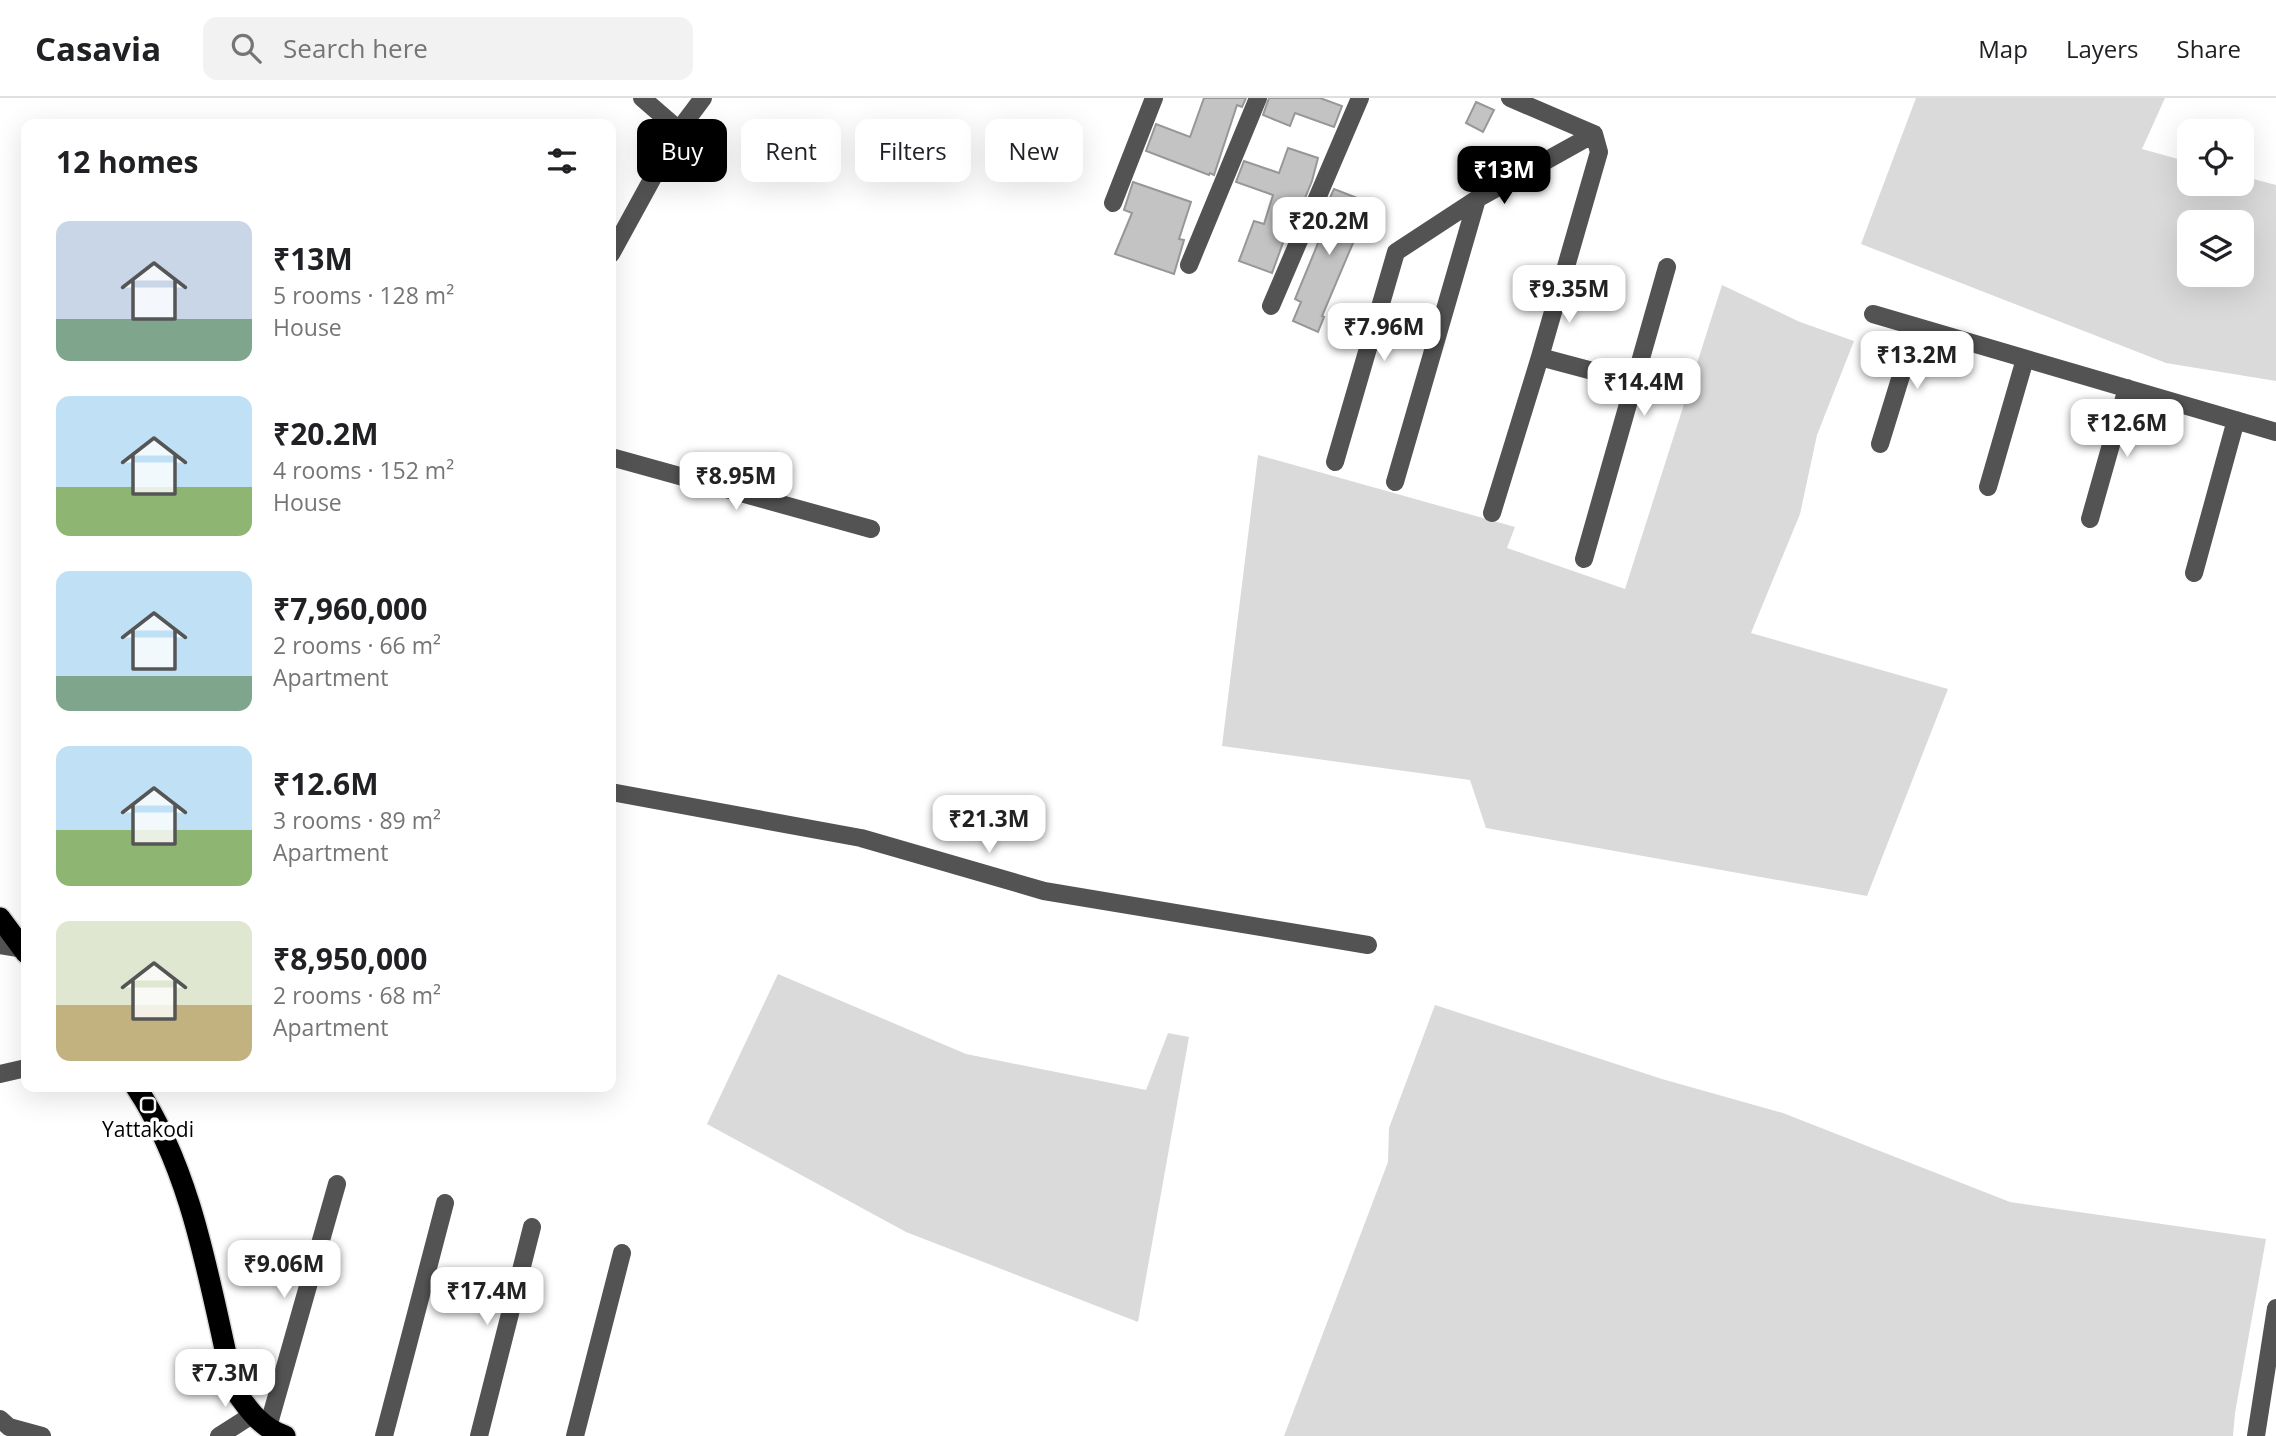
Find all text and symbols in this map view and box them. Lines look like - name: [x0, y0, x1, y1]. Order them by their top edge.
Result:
- search box: [203, 17, 693, 80]
- text: Casavia: [35, 26, 161, 71]
- icon: search: [227, 29, 265, 67]
- text: Search here: [283, 30, 428, 66]
- text: Map: [1978, 32, 2028, 65]
- text: Layers: [2066, 32, 2139, 65]
- text: Share: [2177, 32, 2241, 65]
- chip: Buy: [637, 119, 727, 182]
- chip: Rent: [741, 119, 841, 182]
- chip: Filters: [855, 119, 971, 182]
- chip: New: [985, 119, 1083, 182]
- map controls: [2177, 119, 2254, 287]
- button: locate: [2177, 119, 2254, 196]
- text: 12 homes: [56, 141, 199, 182]
- icon: filters: [543, 142, 581, 180]
- pin: ₹13M: [1463, 146, 1545, 206]
- text: ₹13M: [1473, 153, 1535, 185]
- pin: ₹20.2M: [1272, 198, 1386, 257]
- text: ₹20.2M: [1289, 204, 1369, 236]
- button: layers: [2177, 210, 2254, 287]
- text: ₹13M: [273, 238, 353, 279]
- icon: home: [112, 249, 196, 333]
- pin: ₹9.35M: [1512, 266, 1626, 325]
- text: ₹9.35M: [1529, 272, 1609, 304]
- text: 5 rooms · 128 m²: [273, 279, 454, 311]
- pin: ₹7.96M: [1327, 303, 1441, 363]
- text: ₹7.96M: [1344, 310, 1424, 342]
- text: House: [273, 311, 342, 343]
- pin: ₹13.2M: [1860, 331, 1974, 391]
- text: ₹13.2M: [1877, 338, 1957, 370]
- pin: ₹14.4M: [1587, 358, 1701, 418]
- text: ₹14.4M: [1604, 365, 1684, 397]
- pin: ₹12.6M: [2070, 400, 2184, 459]
- text: ₹12.6M: [2087, 406, 2167, 438]
- text: ₹20.2M: [273, 413, 378, 454]
- icon: home: [112, 424, 196, 508]
- pin: ₹8.95M: [679, 452, 793, 512]
- text: 4 rooms · 152 m²: [273, 454, 454, 486]
- text: ₹8.95M: [696, 459, 776, 491]
- text: House: [273, 486, 342, 518]
- text: ₹7,960,000: [273, 588, 427, 629]
- icon: home: [112, 599, 196, 683]
- text: 2 rooms · 66 m²: [273, 629, 441, 661]
- text: Apartment: [273, 661, 389, 693]
- text: ₹12.6M: [273, 763, 378, 804]
- icon: home: [112, 774, 196, 858]
- pin: ₹21.3M: [932, 796, 1046, 855]
- text: ₹21.3M: [949, 802, 1029, 834]
- text: 3 rooms · 89 m²: [273, 804, 441, 836]
- text: Apartment: [273, 836, 389, 868]
- text: ₹8,950,000: [273, 938, 427, 979]
- icon: home: [112, 949, 196, 1033]
- text: 2 rooms · 68 m²: [273, 979, 441, 1011]
- text: Apartment: [273, 1011, 389, 1043]
- marker: Yattakodi: [140, 1097, 156, 1113]
- place label: Yattakodi: [102, 1115, 194, 1143]
- pin: ₹9.06M: [227, 1240, 341, 1300]
- text: ₹9.06M: [244, 1247, 324, 1279]
- pin: ₹17.4M: [430, 1268, 544, 1327]
- text: ₹17.4M: [447, 1274, 527, 1306]
- pin: ₹7.3M: [176, 1350, 274, 1409]
- text: ₹7.3M: [191, 1356, 259, 1388]

